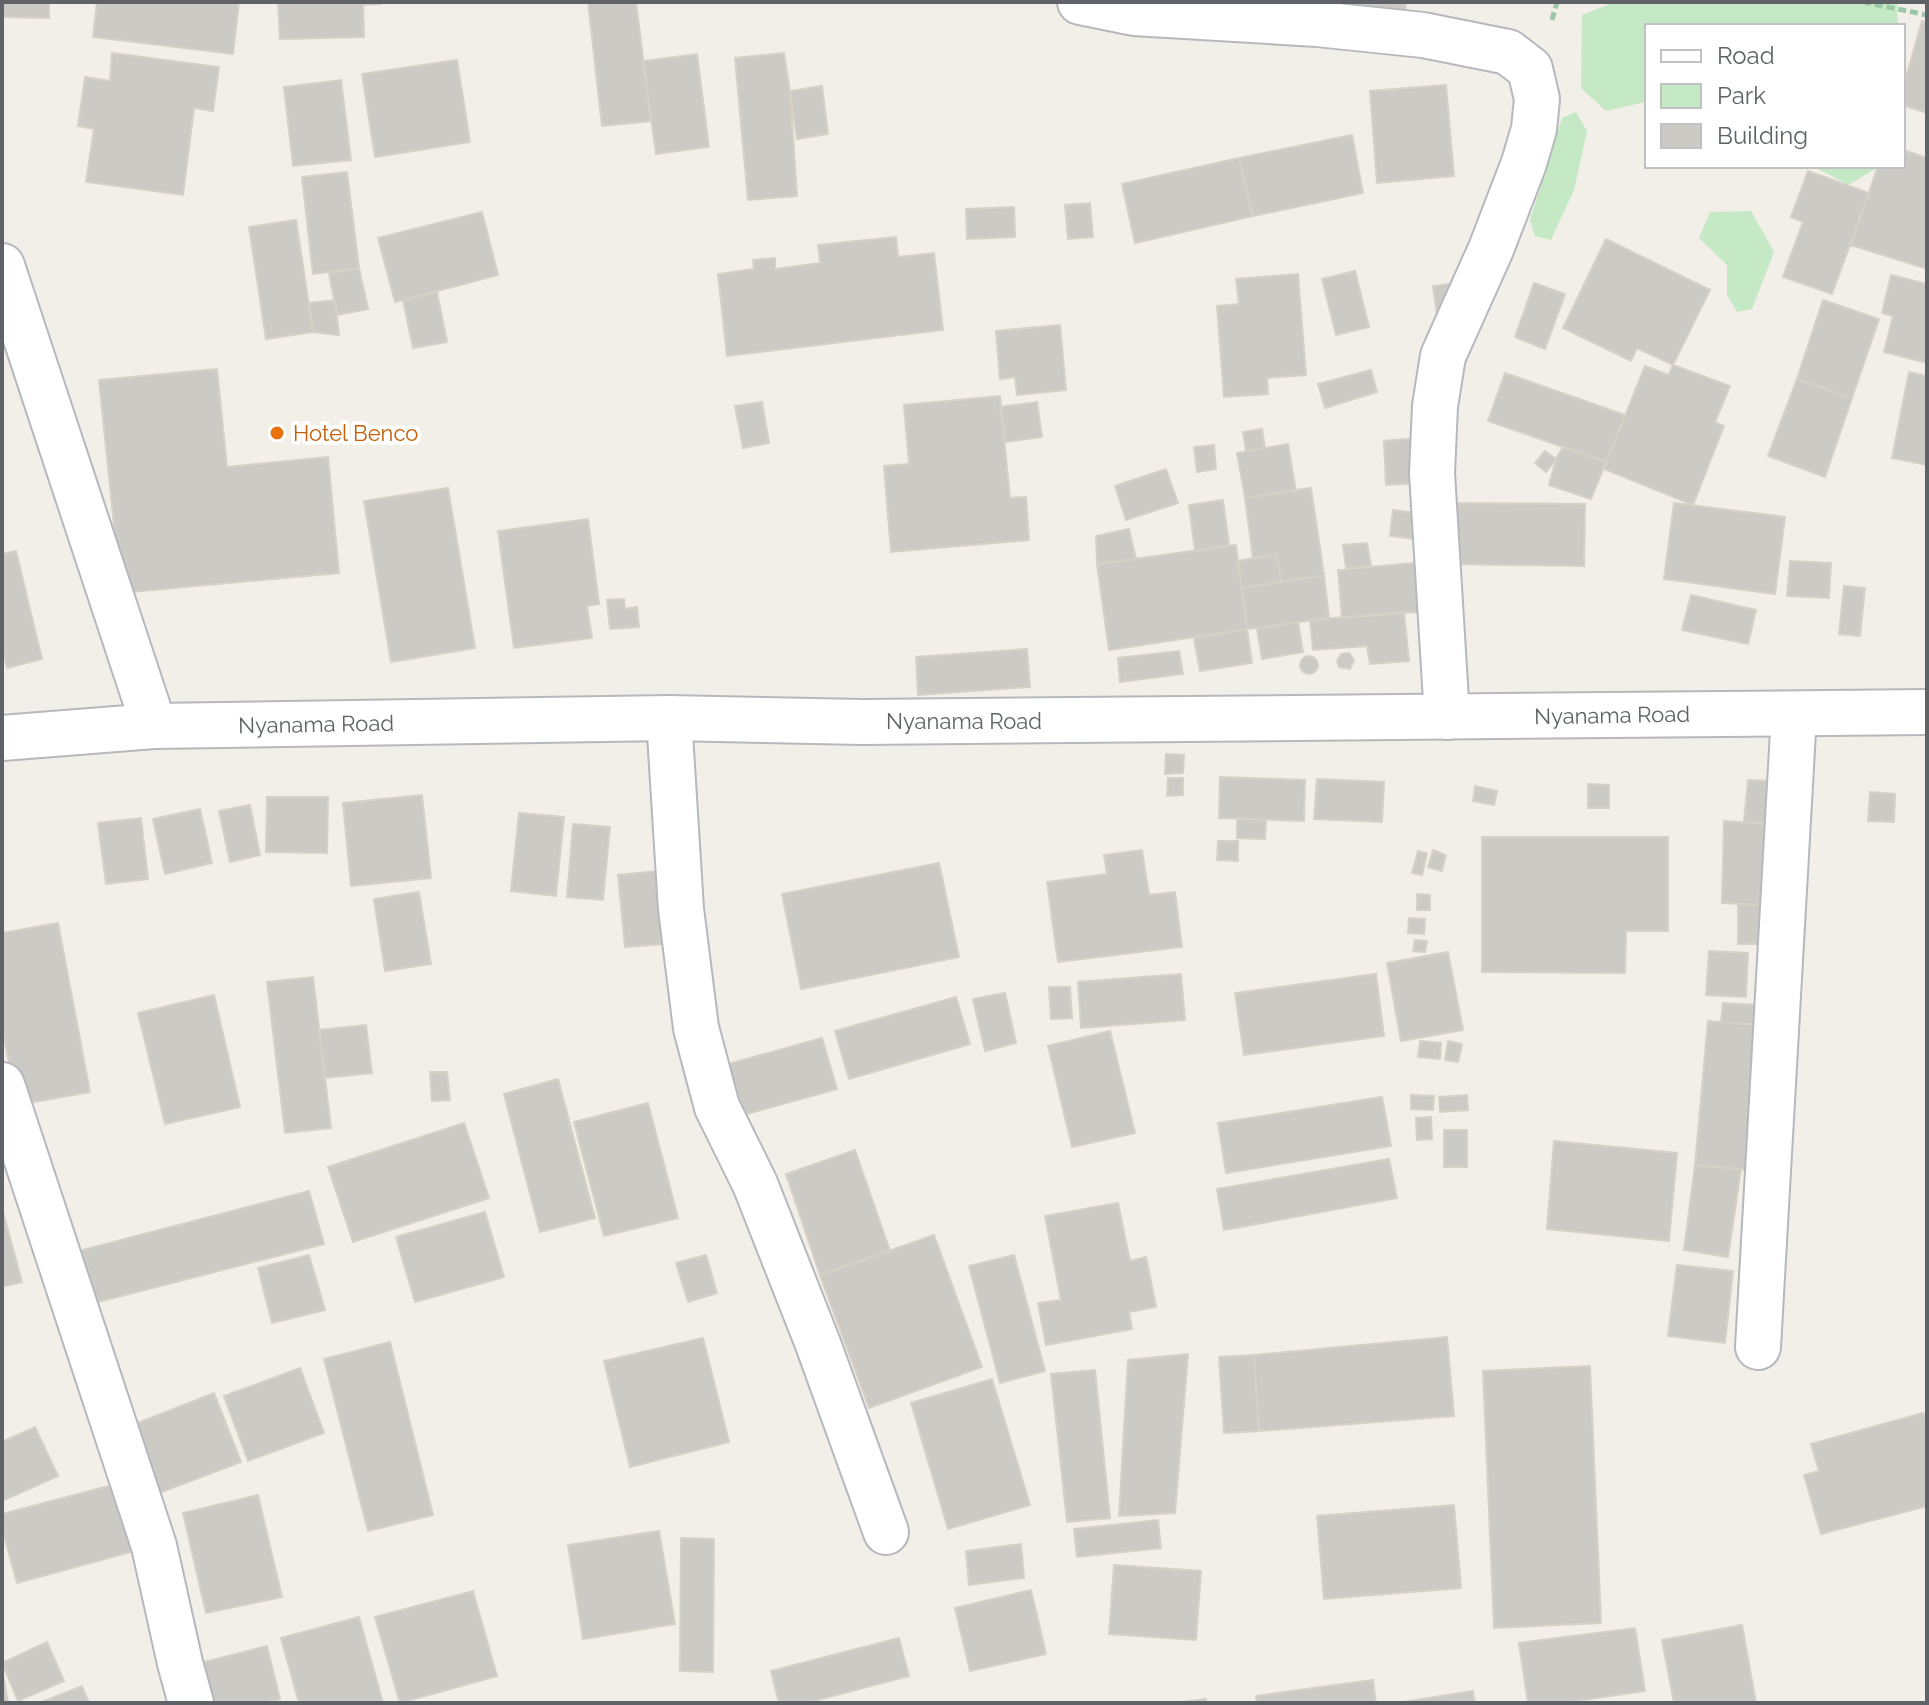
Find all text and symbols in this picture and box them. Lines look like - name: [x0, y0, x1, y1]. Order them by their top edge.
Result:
- legend: [1645, 24, 1905, 168]
- text: Road: [1717, 41, 1775, 70]
- text: Park: [1717, 81, 1766, 110]
- text: Building: [1717, 121, 1808, 150]
- place label: Hotel Benco: [293, 420, 418, 446]
- marker: Hotel Benco: [268, 424, 286, 442]
- street label: Nyanama Road: [1534, 701, 1690, 729]
- street label: Nyanama Road: [886, 708, 1042, 734]
- street label: Nyanama Road: [238, 710, 394, 738]

